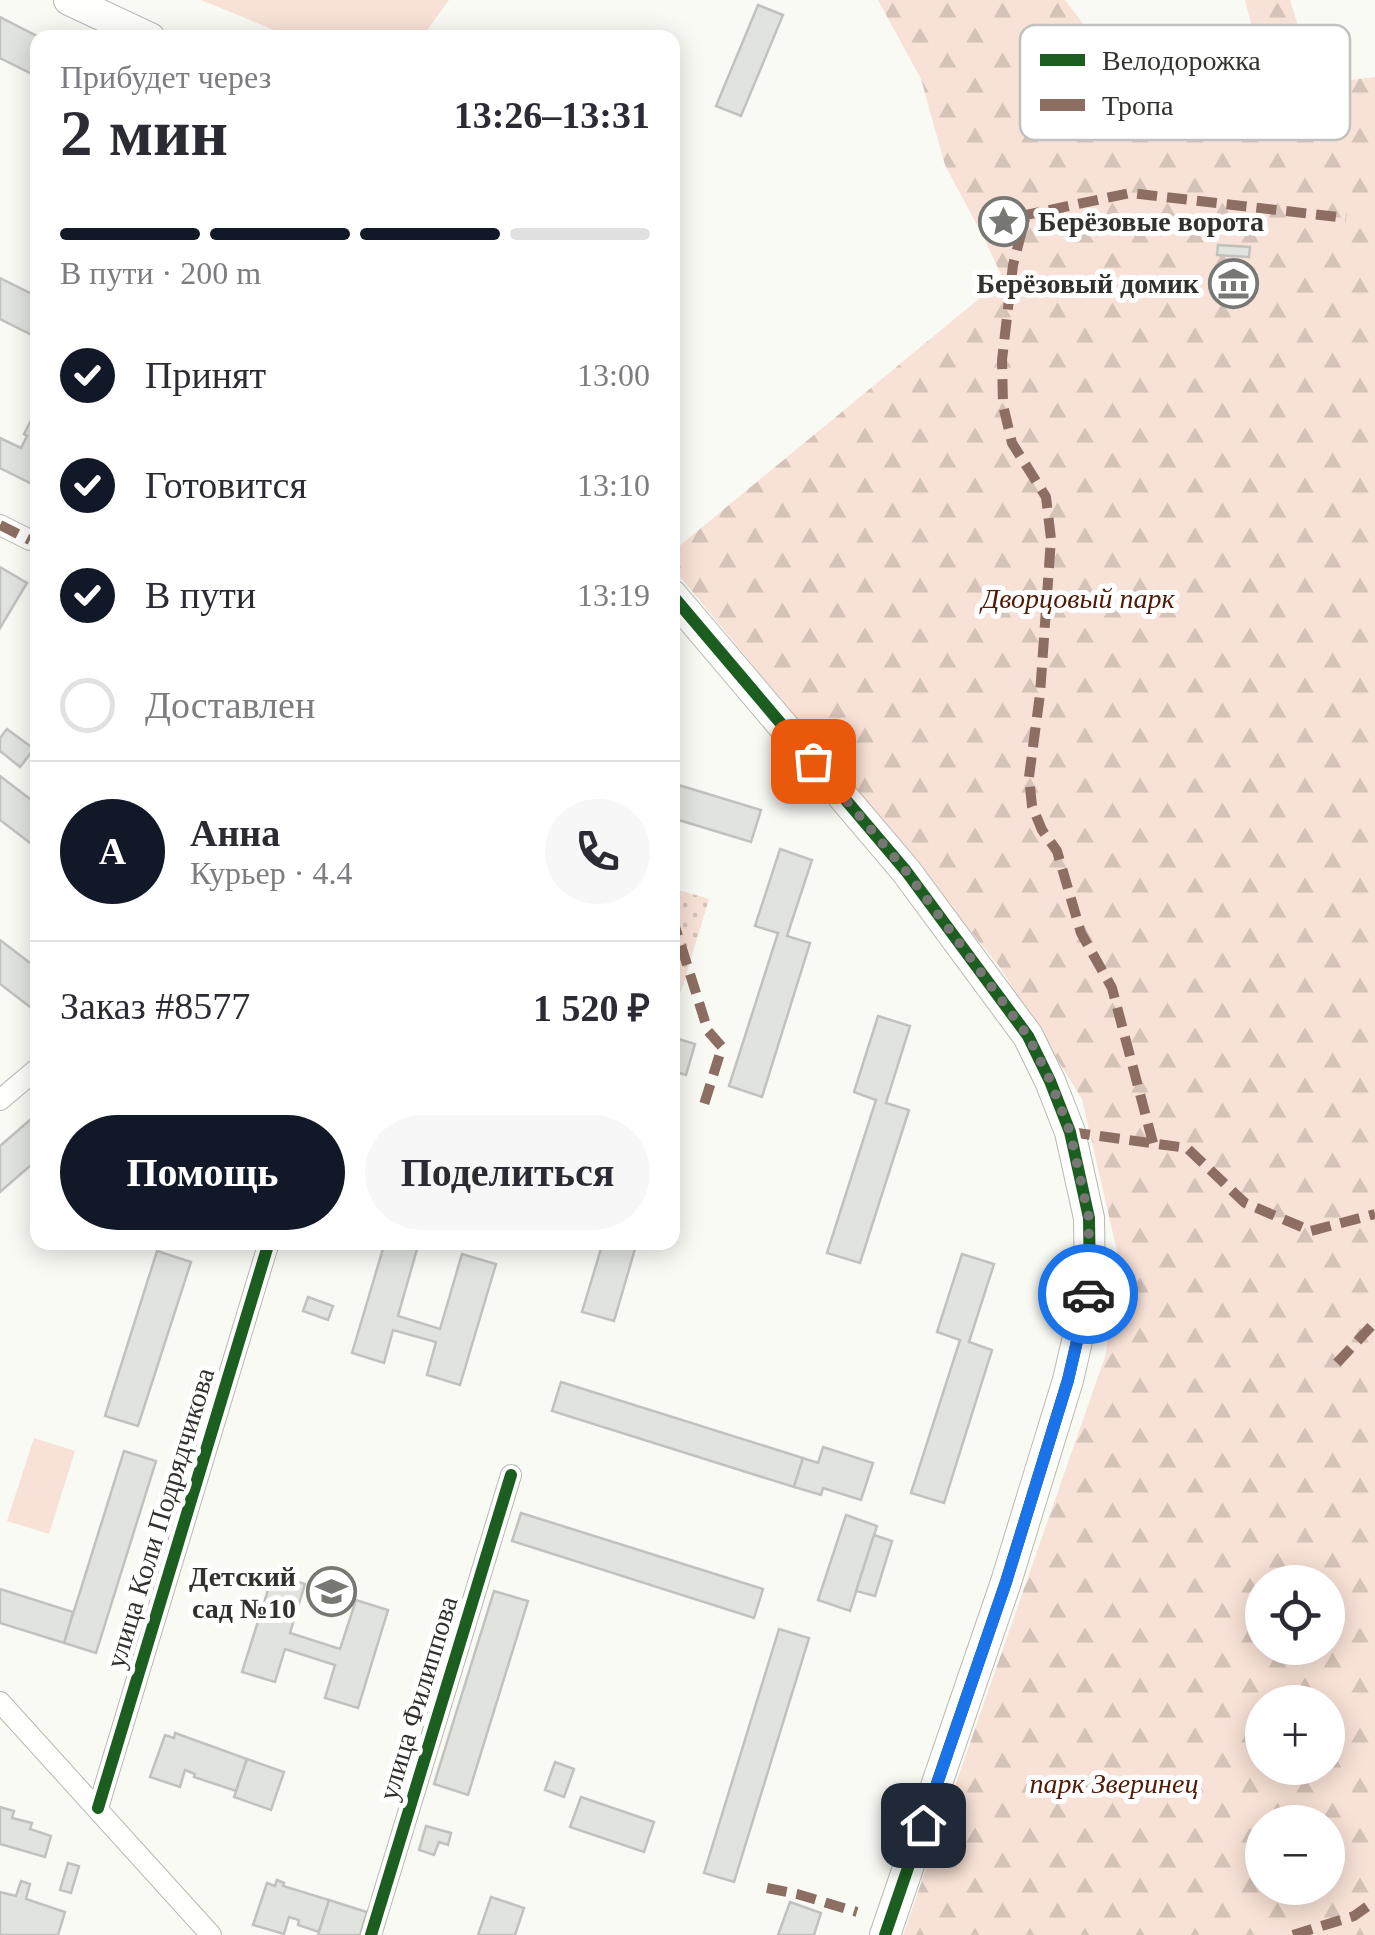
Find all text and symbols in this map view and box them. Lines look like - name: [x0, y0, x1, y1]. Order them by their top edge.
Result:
- legend: [1020, 25, 1350, 140]
- text: Велодорожка: [1102, 45, 1261, 76]
- text: Прибудет через: [60, 59, 271, 95]
- text: Тропа: [1102, 90, 1174, 121]
- text: 13:26–13:31: [454, 94, 650, 136]
- text: 2 мин: [60, 97, 228, 169]
- place icon: Берёзовые ворота: [977, 195, 1029, 247]
- place label: Берёзовые ворота: [1038, 206, 1264, 237]
- text: В пути · 200 m: [60, 255, 261, 291]
- museum icon: Берёзовый домик: [1208, 257, 1260, 309]
- place label: Берёзовый домик: [977, 268, 1200, 299]
- icon: check: [60, 348, 115, 403]
- text: Принят: [145, 354, 266, 396]
- text: 13:00: [577, 357, 650, 393]
- icon: check: [60, 458, 115, 513]
- text: Готовится: [145, 464, 307, 506]
- text: 13:10: [577, 467, 650, 503]
- icon: check: [60, 568, 115, 623]
- text: В пути: [145, 574, 256, 616]
- text: 13:19: [577, 577, 650, 613]
- park label: Дворцовый парк: [978, 583, 1175, 614]
- text: Доставлен: [145, 684, 315, 726]
- pin: [771, 719, 856, 804]
- icon: bag: [786, 734, 841, 789]
- button: phone: [545, 799, 650, 904]
- text: Анна: [190, 812, 280, 854]
- text: А: [99, 830, 126, 872]
- text: Курьер · 4.4: [190, 855, 352, 891]
- text: Заказ #8577: [60, 985, 250, 1027]
- text: 1 520 ₽: [533, 987, 650, 1029]
- button: Помощь: [60, 1115, 345, 1230]
- button: Поделиться: [365, 1115, 650, 1230]
- courier: [1038, 1244, 1138, 1344]
- icon: car: [1061, 1267, 1116, 1322]
- street label: улица Коли Подрядчикова: [100, 1364, 221, 1672]
- place label: Детский сад №10: [189, 1561, 296, 1624]
- map controls: [1245, 1565, 1345, 1905]
- button: locate: [1245, 1565, 1345, 1665]
- school or university icon: Детский сад №10: [305, 1566, 357, 1618]
- street label: улица Филиппова: [372, 1592, 464, 1804]
- button: +: [1245, 1685, 1345, 1785]
- park label: парк Зверинец: [1030, 1768, 1198, 1799]
- pin: [881, 1783, 966, 1868]
- icon: home: [896, 1798, 951, 1853]
- button: −: [1245, 1805, 1345, 1905]

